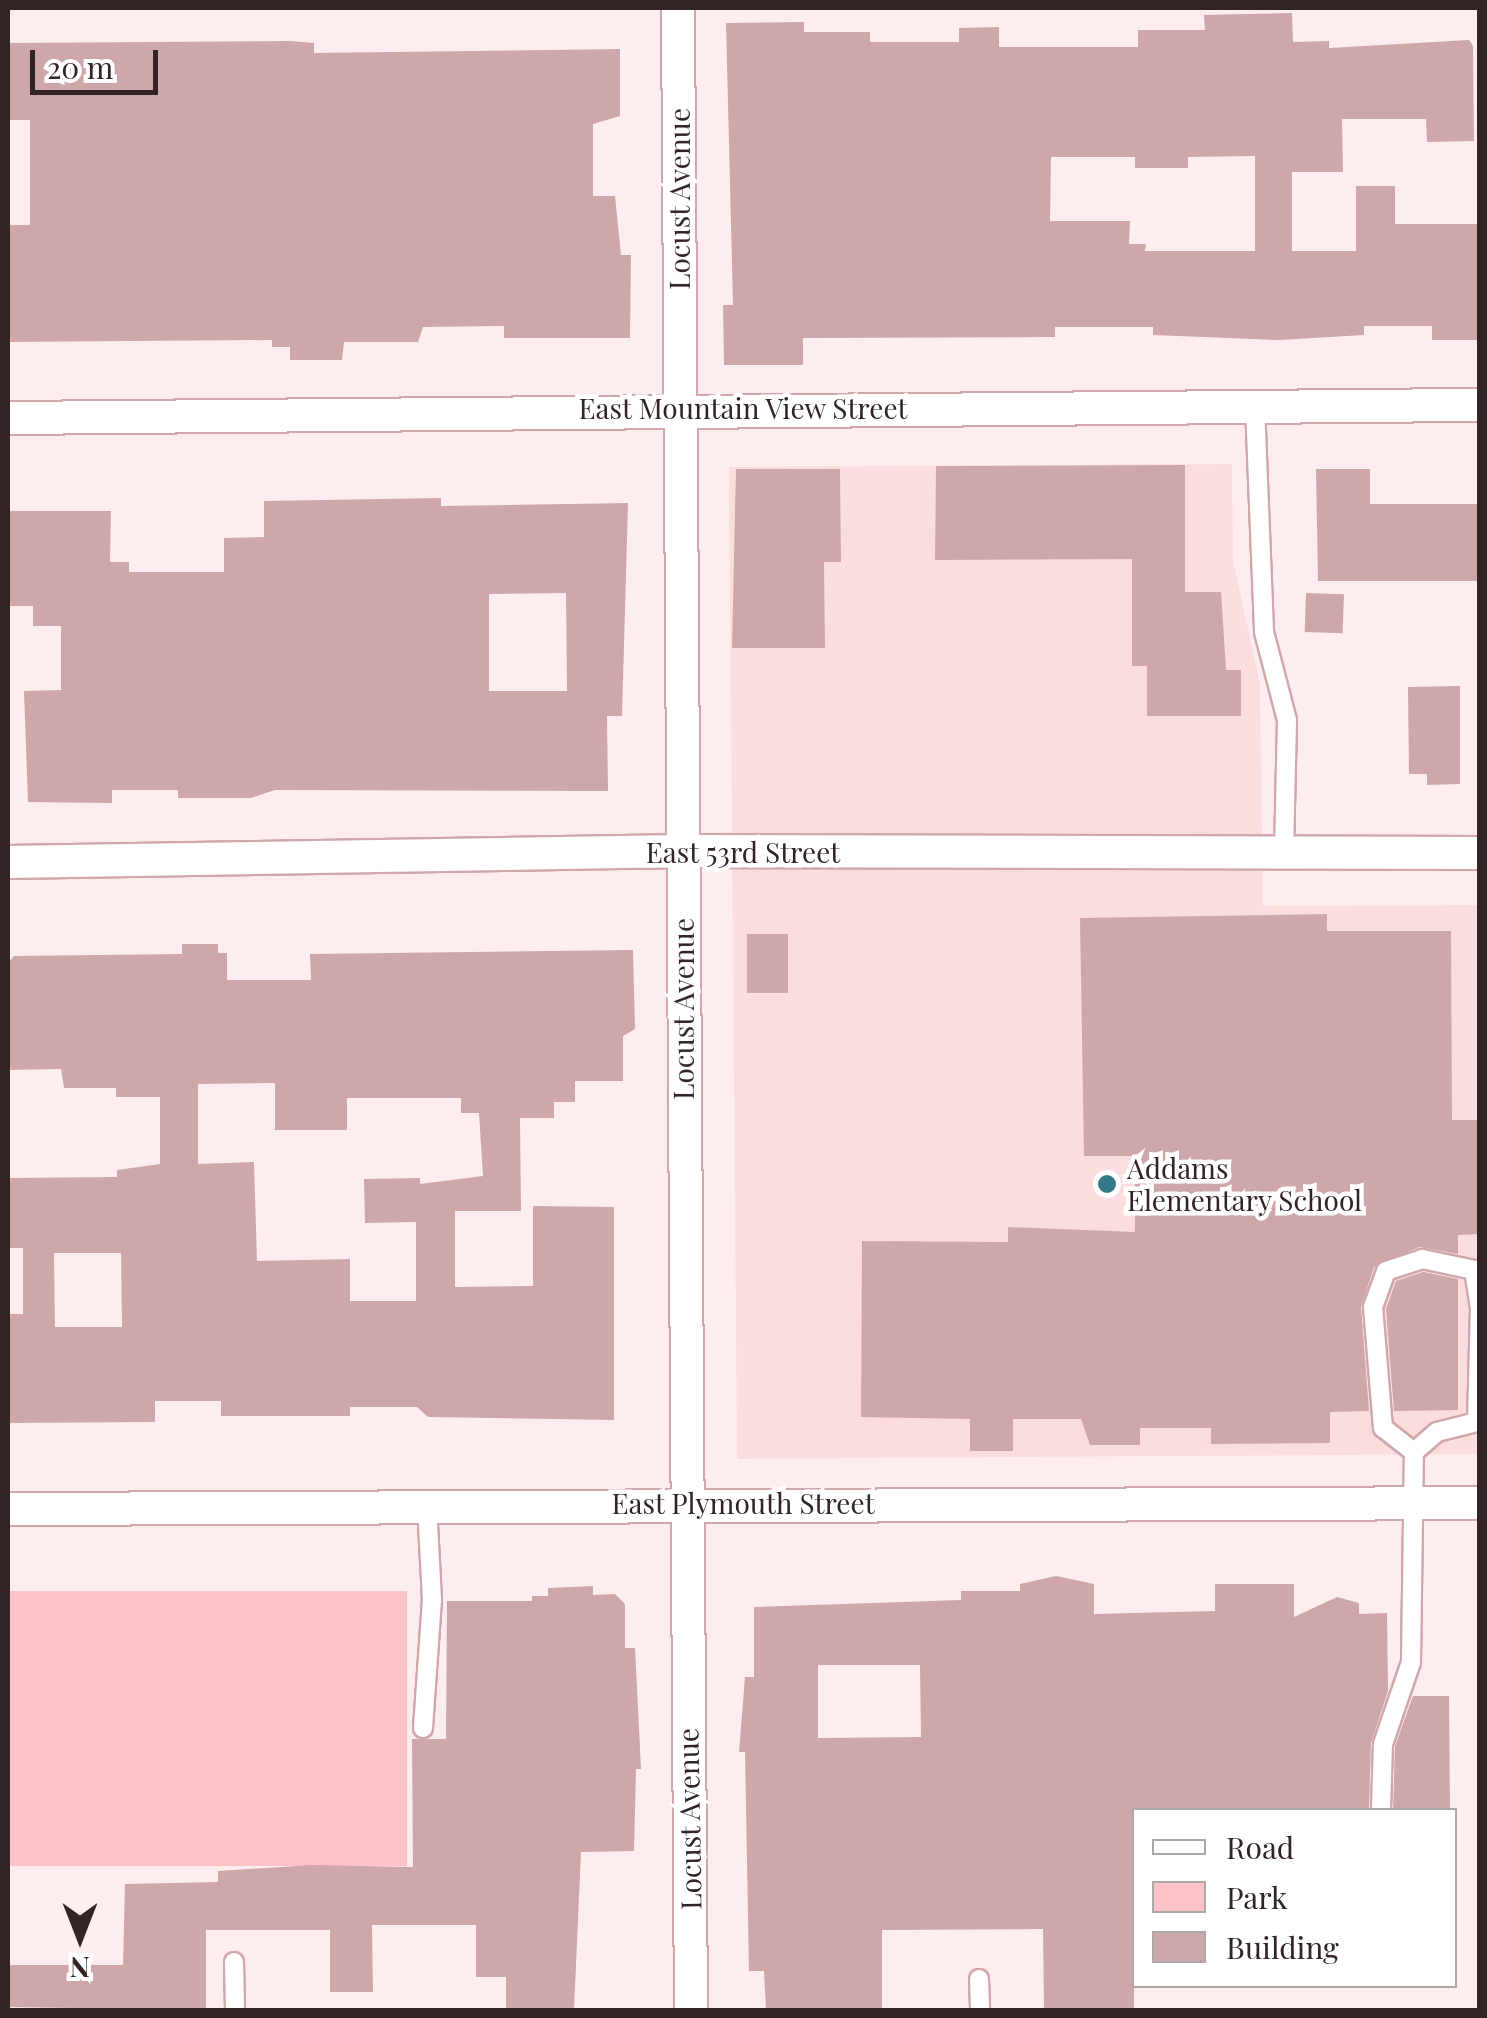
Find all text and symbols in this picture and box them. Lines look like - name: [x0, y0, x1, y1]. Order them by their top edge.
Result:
- scale bar: [35, 30, 162, 92]
- text: 20 m: [47, 47, 113, 87]
- street label: Locust Avenue: [662, 107, 696, 291]
- street label: East Mountain View Street: [577, 391, 909, 425]
- street label: East 53rd Street: [646, 835, 840, 869]
- street label: Locust Avenue: [666, 917, 700, 1101]
- place label: Addams Elementary School: [1127, 1151, 1363, 1217]
- marker: Addams Elementary School: [1096, 1173, 1118, 1195]
- street label: East Plymouth Street: [611, 1486, 875, 1520]
- street label: Locust Avenue: [671, 1727, 707, 1911]
- legend: [1132, 1808, 1457, 1988]
- text: Road: [1226, 1827, 1294, 1867]
- text: Park: [1226, 1877, 1288, 1917]
- north arrow: [30, 1888, 130, 1988]
- text: Building: [1226, 1927, 1339, 1967]
- text: N: [70, 1950, 90, 1987]

